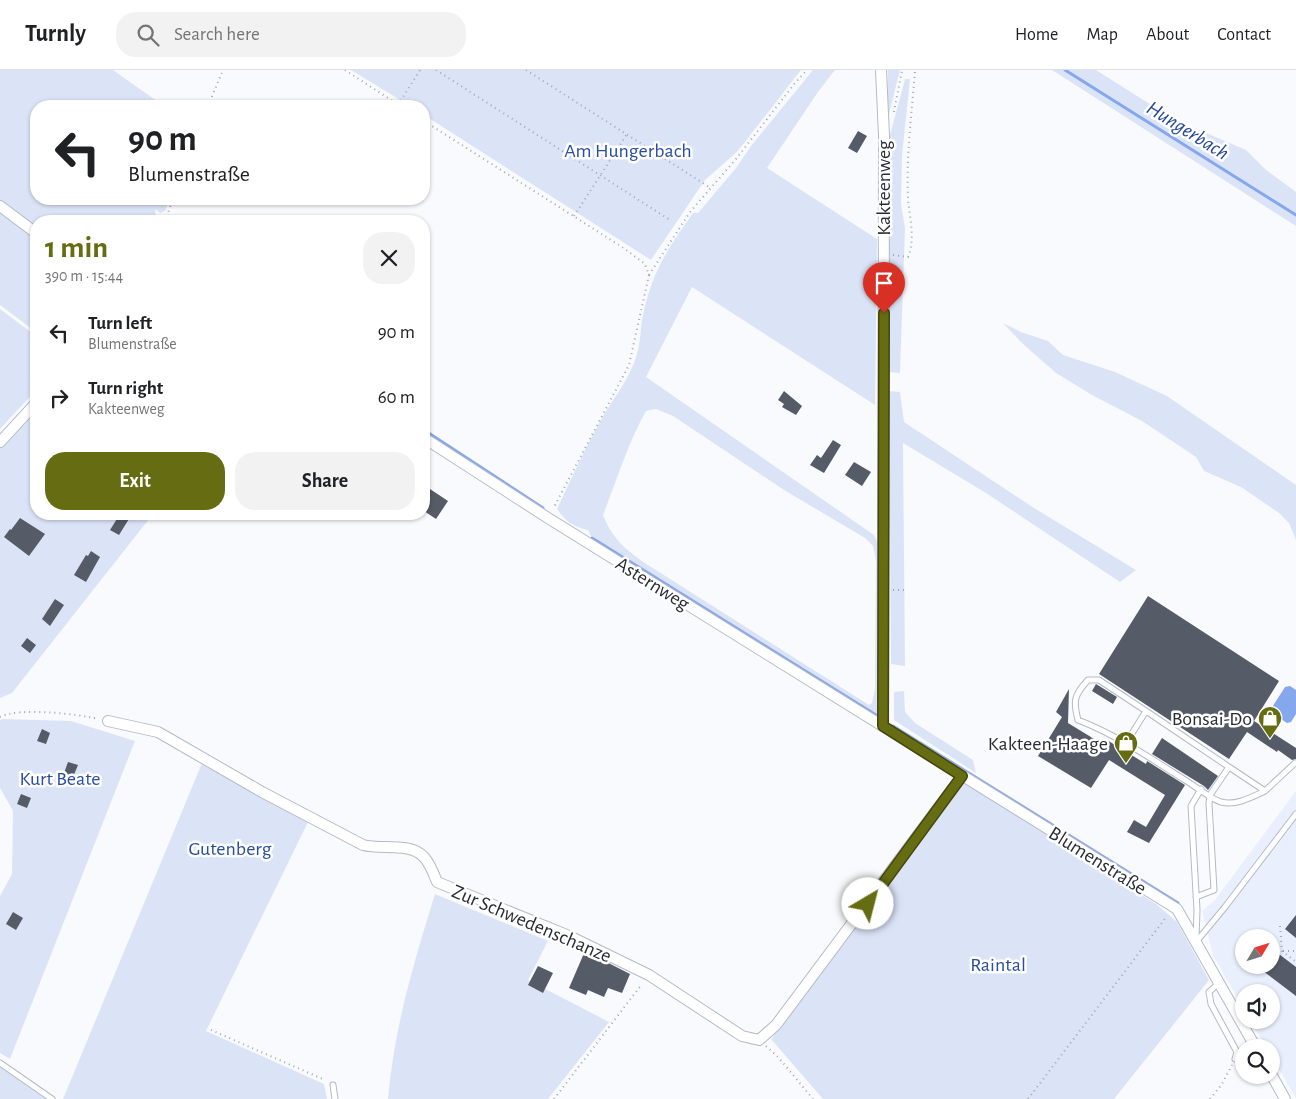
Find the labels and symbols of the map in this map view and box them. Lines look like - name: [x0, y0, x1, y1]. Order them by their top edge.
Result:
- water label: Hungerbach: [1143, 97, 1233, 164]
- street label: Kakteenweg: [874, 140, 894, 236]
- park label: Am Hungerbach: [564, 141, 692, 161]
- pin: [863, 262, 905, 313]
- street label: Asternweg: [612, 553, 693, 614]
- shop icon: Bonsai-Do: [1257, 705, 1283, 739]
- place label: Bonsai-Do: [1172, 709, 1252, 729]
- shop icon: Kakteen-Haage: [1113, 730, 1139, 764]
- place label: Kakteen-Haage: [988, 734, 1108, 754]
- park label: Kurt Beate: [19, 769, 101, 789]
- street label: Blumenstraße: [1045, 823, 1150, 899]
- park label: Gutenberg: [188, 839, 272, 859]
- position arrow: [841, 877, 893, 929]
- street label: Zur Schwedenschanze: [449, 881, 614, 967]
- north arrow: [1235, 929, 1280, 974]
- park label: Raintal: [970, 955, 1026, 975]

